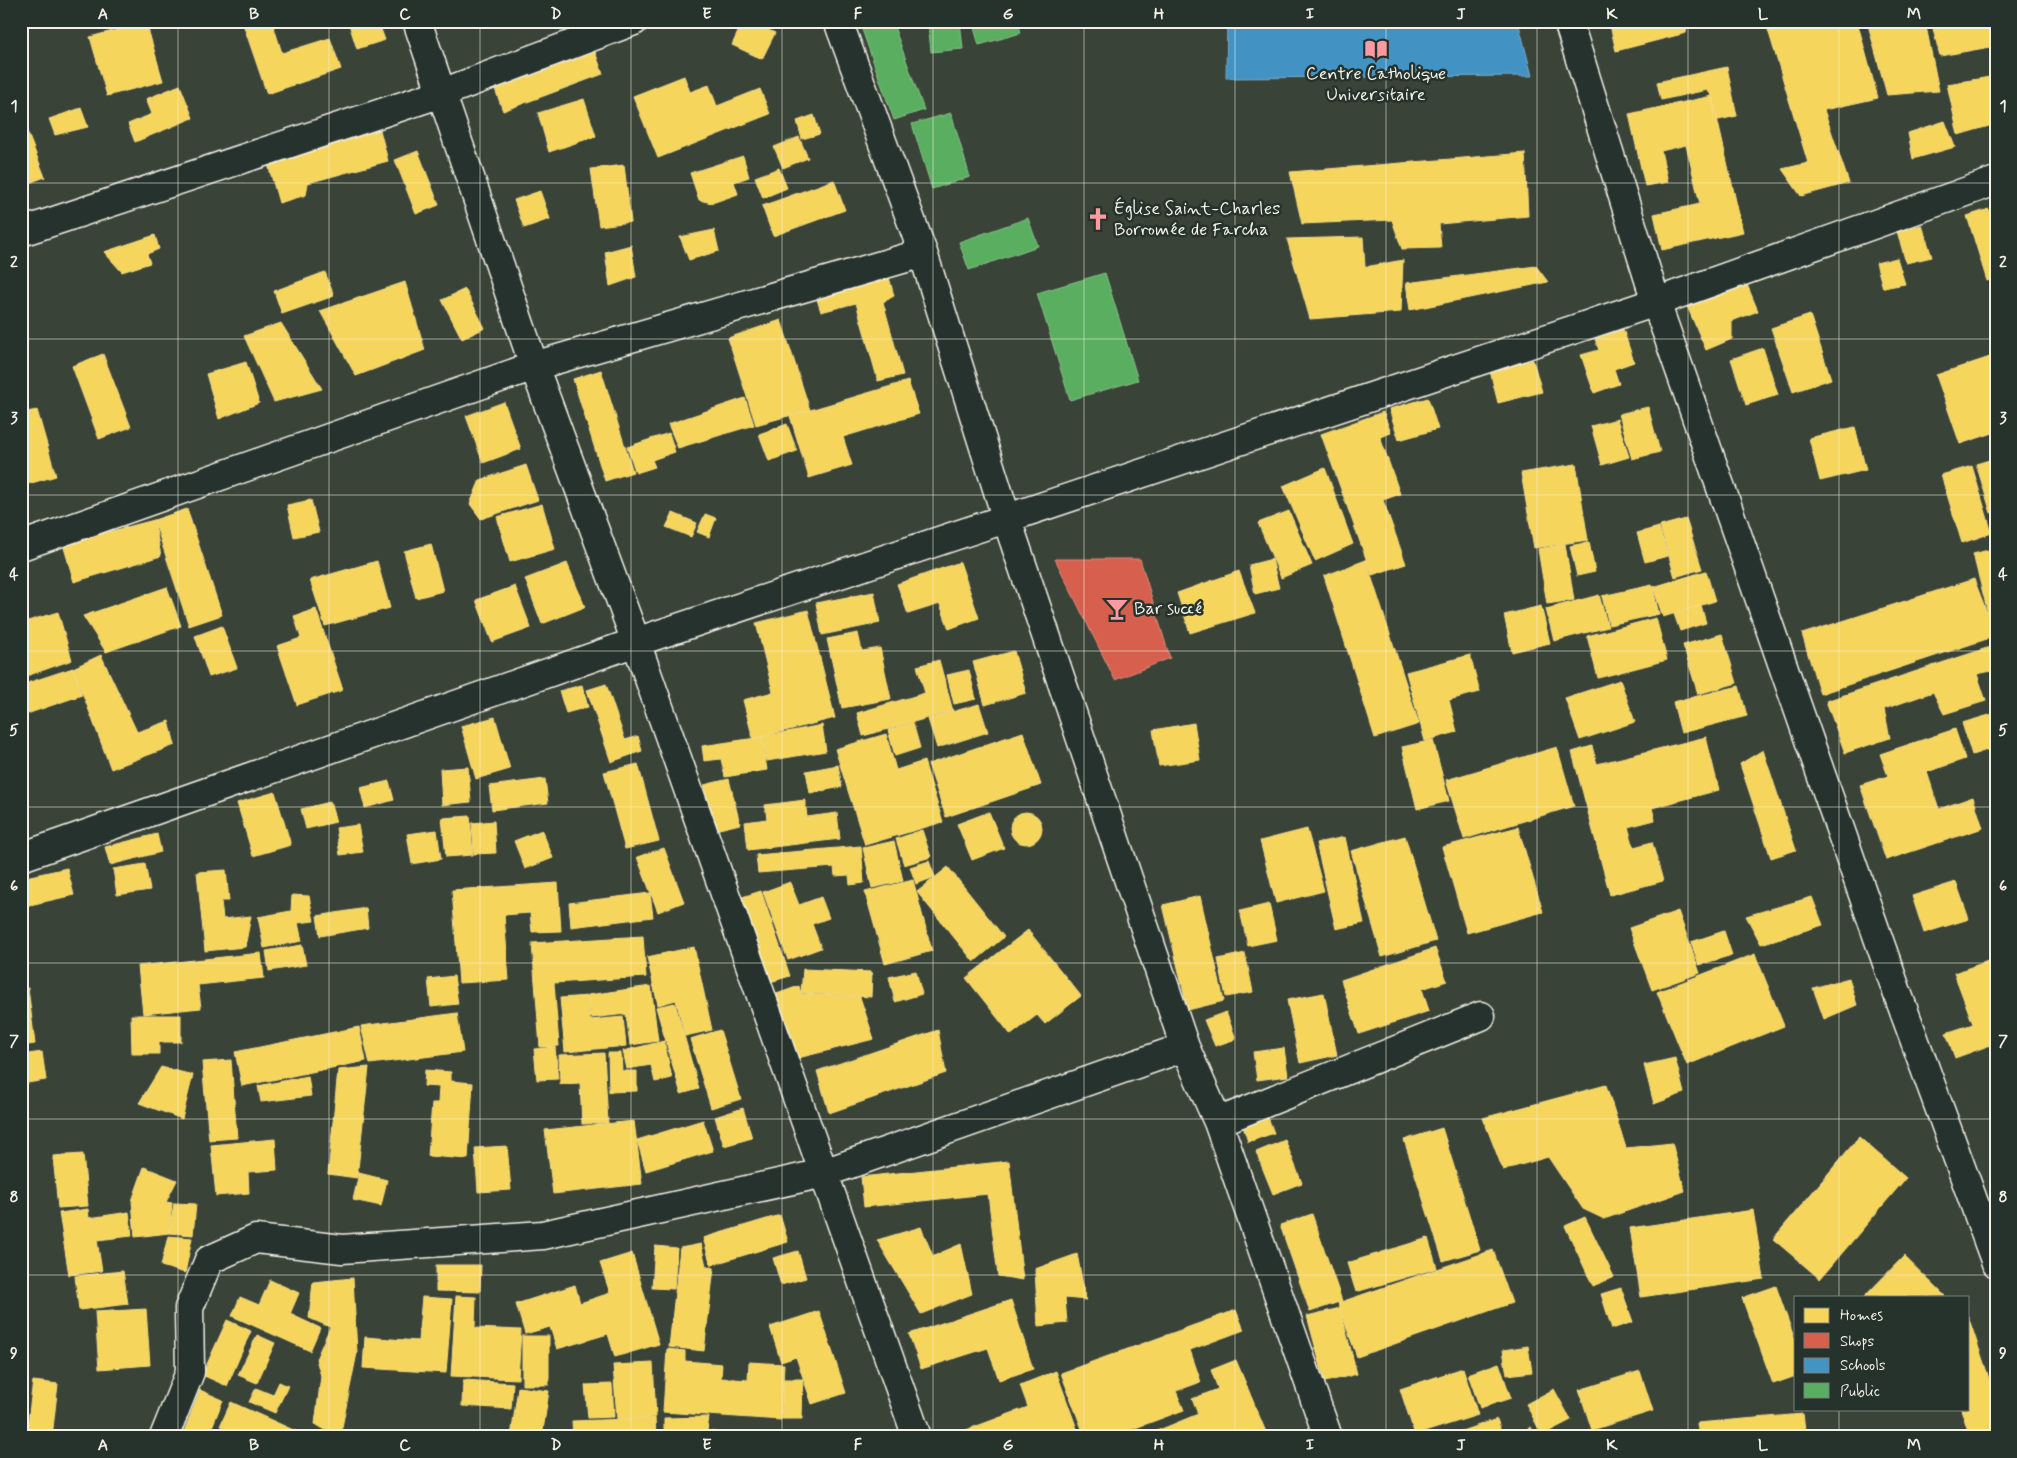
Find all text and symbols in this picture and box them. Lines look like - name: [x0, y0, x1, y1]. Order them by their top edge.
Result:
- text: A: [98, 4, 108, 25]
- text: B: [249, 4, 259, 25]
- text: C: [399, 4, 411, 25]
- text: D: [550, 4, 562, 25]
- text: E: [702, 4, 712, 25]
- text: F: [854, 4, 863, 25]
- text: G: [1003, 4, 1014, 25]
- text: H: [1154, 4, 1165, 25]
- text: I: [1306, 4, 1315, 25]
- text: J: [1456, 4, 1466, 25]
- text: K: [1606, 4, 1618, 25]
- text: L: [1758, 4, 1769, 25]
- text: M: [1907, 4, 1921, 25]
- library icon: Centre Catholique Universitaire: [1363, 36, 1389, 62]
- place label: Centre Catholique Universitaire: [1306, 62, 1446, 107]
- text: 1: [10, 96, 18, 117]
- text: 1: [1999, 96, 2007, 117]
- place label: Église Saint-Charles Borromée de Farcha: [1114, 197, 1280, 242]
- church icon: Église Saint-Charles Borromée de Farcha: [1085, 206, 1111, 232]
- text: 2: [10, 252, 18, 273]
- text: 2: [1999, 252, 2007, 273]
- text: 3: [10, 408, 18, 429]
- text: 3: [1999, 408, 2007, 429]
- text: 4: [9, 564, 19, 585]
- text: 4: [1998, 564, 2008, 585]
- bar icon: Bar succé: [1104, 596, 1130, 622]
- place label: Bar succé: [1134, 597, 1202, 621]
- text: 5: [9, 720, 19, 741]
- text: 5: [1998, 720, 2008, 741]
- text: 6: [10, 876, 18, 897]
- text: 6: [1999, 876, 2007, 897]
- text: 7: [9, 1031, 19, 1052]
- text: 7: [1998, 1031, 2008, 1052]
- text: 8: [9, 1187, 19, 1208]
- text: 8: [1998, 1187, 2008, 1208]
- legend: [1794, 1296, 1970, 1410]
- text: Homes: [1840, 1306, 1883, 1326]
- text: Shops: [1840, 1332, 1875, 1352]
- text: 9: [10, 1343, 18, 1364]
- text: 9: [1999, 1343, 2007, 1364]
- text: Schools: [1840, 1356, 1886, 1376]
- text: Public: [1840, 1382, 1880, 1402]
- text: A: [98, 1435, 108, 1456]
- text: B: [249, 1435, 259, 1456]
- text: C: [399, 1435, 411, 1456]
- text: D: [550, 1435, 562, 1456]
- text: E: [702, 1435, 712, 1456]
- text: F: [854, 1435, 863, 1456]
- text: G: [1003, 1435, 1014, 1456]
- text: H: [1154, 1435, 1165, 1456]
- text: I: [1306, 1435, 1315, 1456]
- text: J: [1456, 1435, 1466, 1456]
- text: K: [1606, 1435, 1618, 1456]
- text: L: [1758, 1435, 1769, 1456]
- text: M: [1907, 1435, 1921, 1456]

